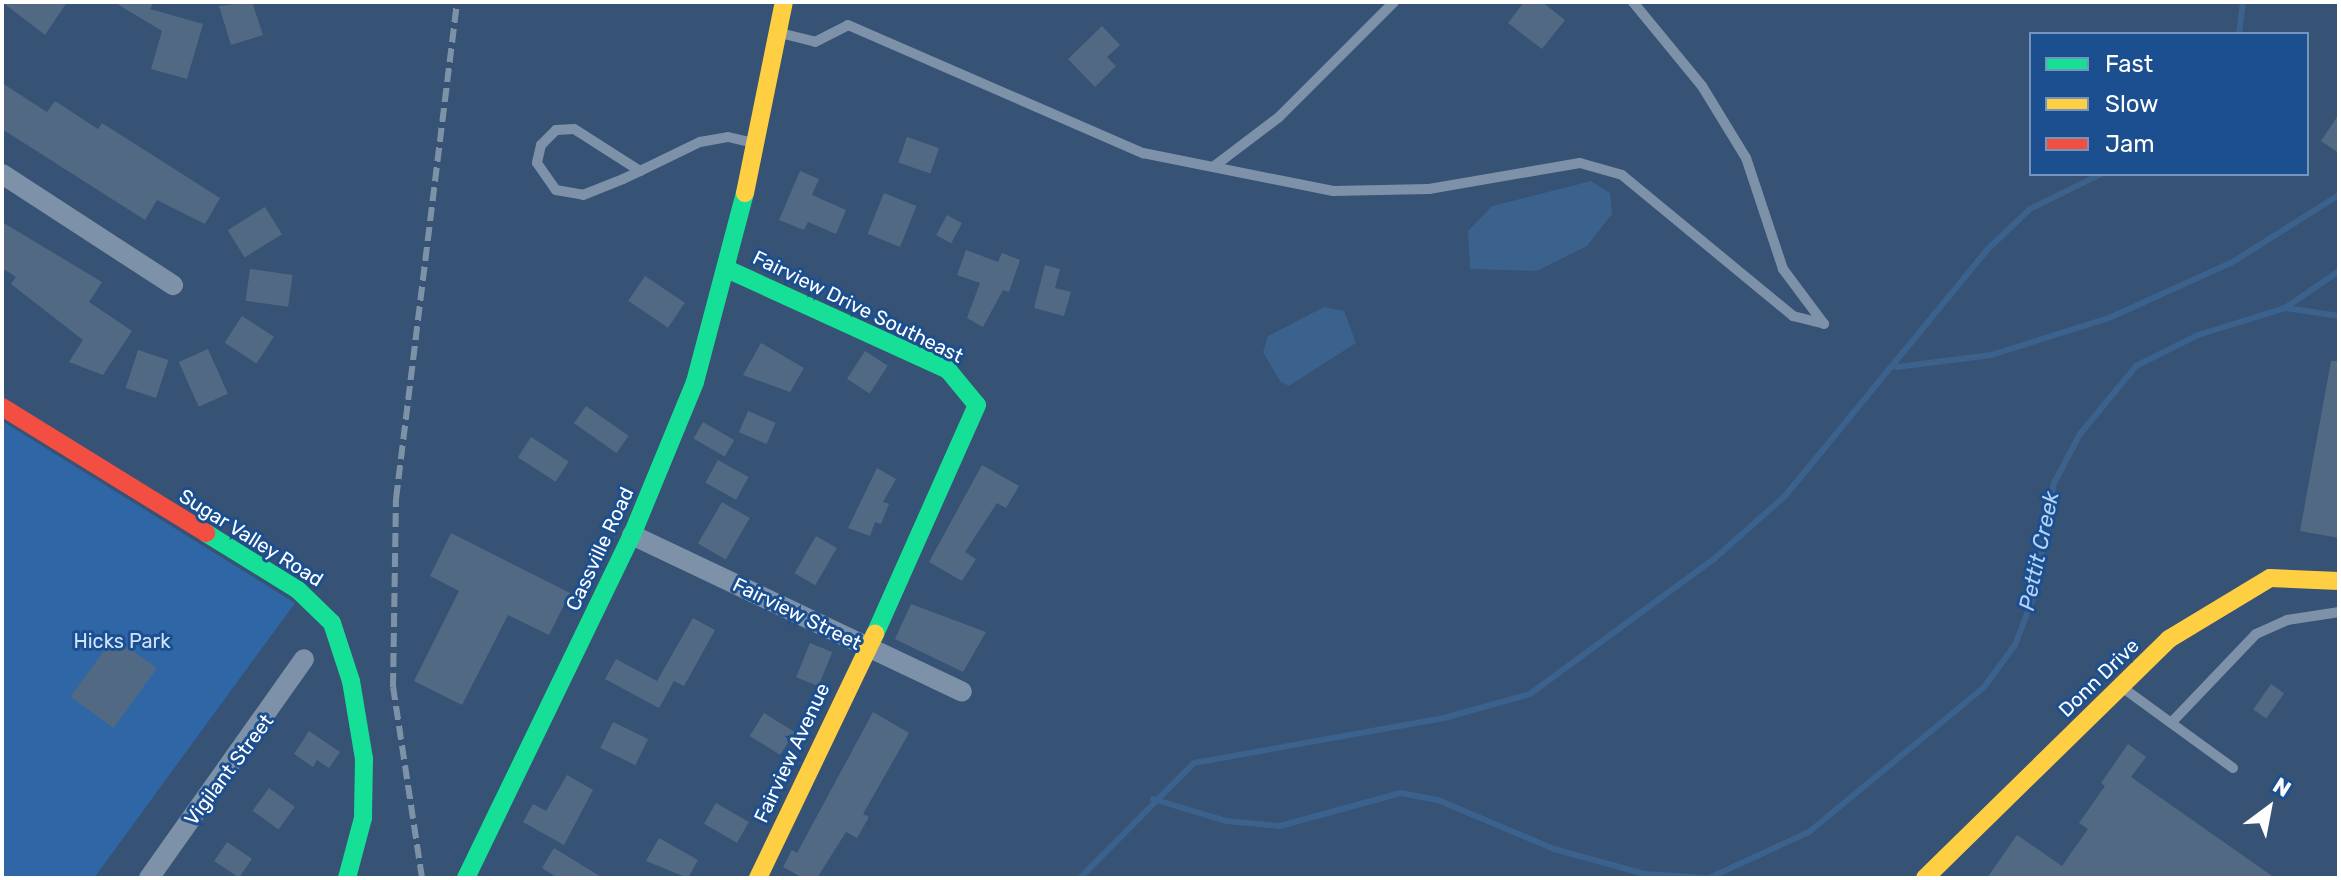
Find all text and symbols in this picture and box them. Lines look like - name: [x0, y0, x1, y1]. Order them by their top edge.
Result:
- legend: [2029, 32, 2309, 176]
- text: Fast: [2105, 50, 2153, 78]
- text: Slow: [2105, 90, 2158, 118]
- text: Jam: [2105, 130, 2155, 158]
- street label: Fairview Drive Southeast: [749, 245, 967, 369]
- street label: Cassville Road: [561, 483, 639, 615]
- street label: Sugar Valley Road: [174, 484, 328, 592]
- water label: Pettit Creek: [2013, 489, 2065, 613]
- street label: Fairview Street: [729, 572, 865, 656]
- park label: Hicks Park: [74, 629, 170, 653]
- street label: Donn Drive: [2054, 634, 2144, 722]
- street label: Fairview Avenue: [749, 679, 835, 827]
- street label: Vigilant Street: [179, 710, 279, 830]
- north arrow: [2229, 768, 2309, 848]
- text: N: [2268, 772, 2296, 803]

